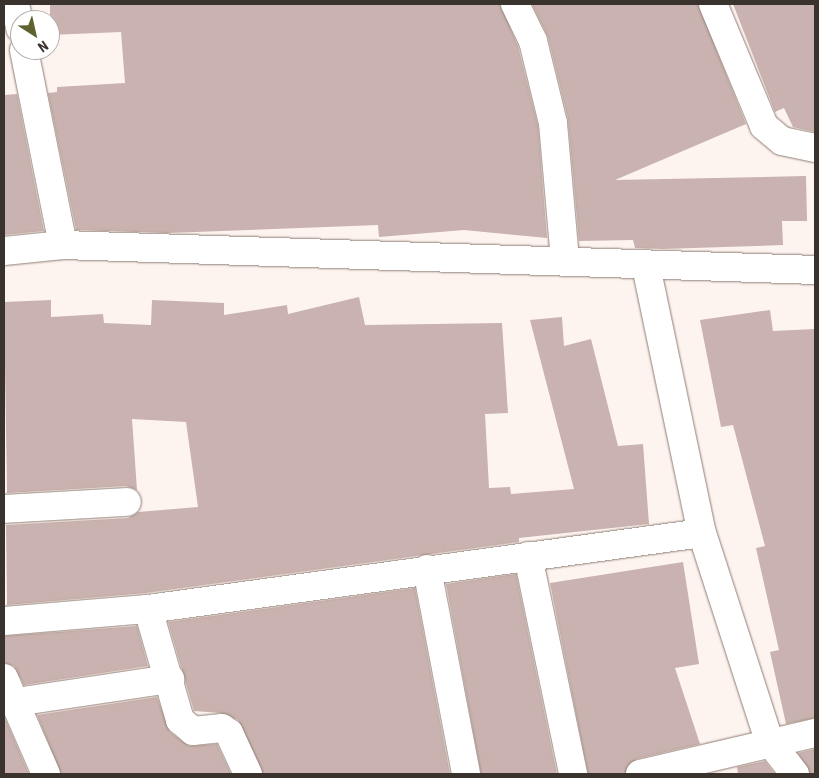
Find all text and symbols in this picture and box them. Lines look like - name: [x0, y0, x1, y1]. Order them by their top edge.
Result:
- north arrow: [10, 10, 60, 60]
- text: N: [35, 37, 51, 55]

